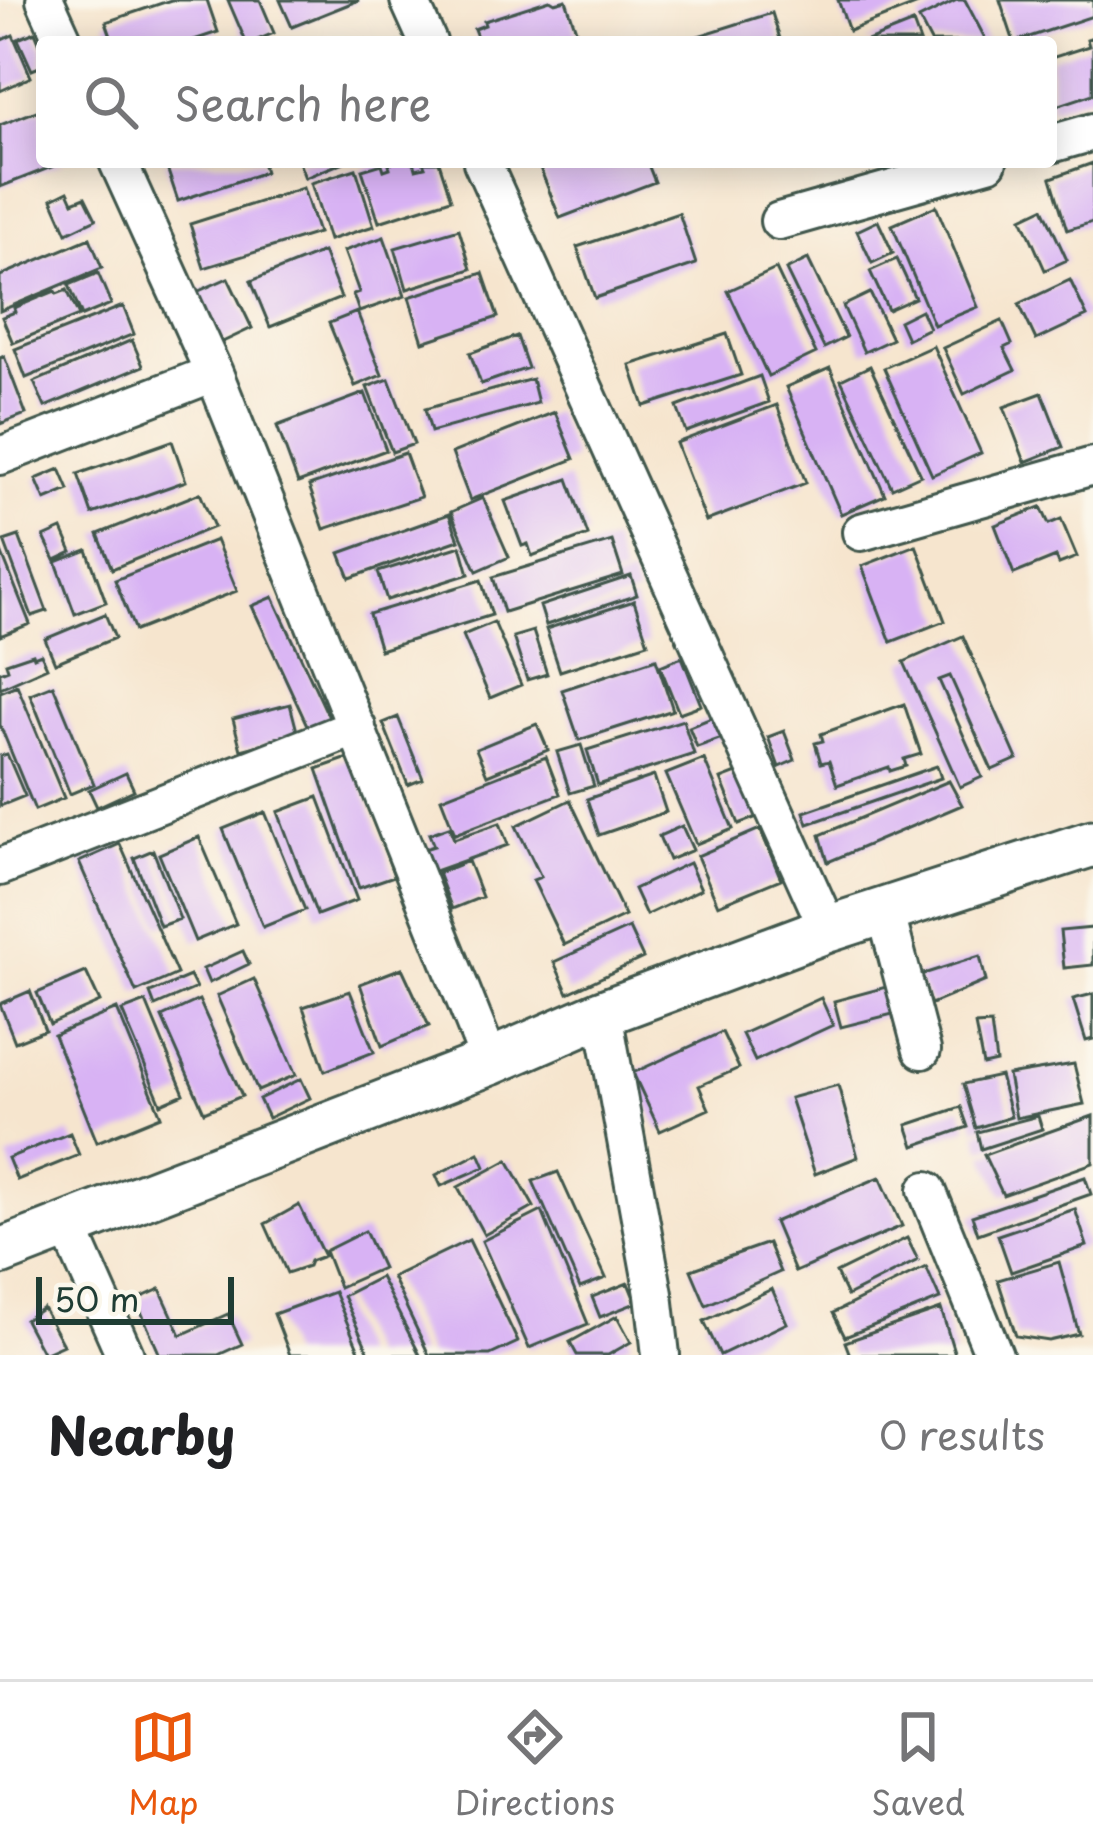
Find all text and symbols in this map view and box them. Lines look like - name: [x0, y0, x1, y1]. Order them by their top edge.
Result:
- search box: [36, 36, 1057, 168]
- text: Search here: [174, 68, 431, 136]
- icon: search: [78, 69, 144, 135]
- scale bar: [36, 1271, 234, 1324]
- text: 50 m: [54, 1273, 140, 1323]
- text: Nearby: [48, 1395, 235, 1472]
- text: 0 results: [879, 1404, 1045, 1463]
- tab: Map: [128, 1704, 199, 1826]
- tab: Directions: [455, 1704, 615, 1826]
- tab: Saved: [871, 1704, 965, 1826]

